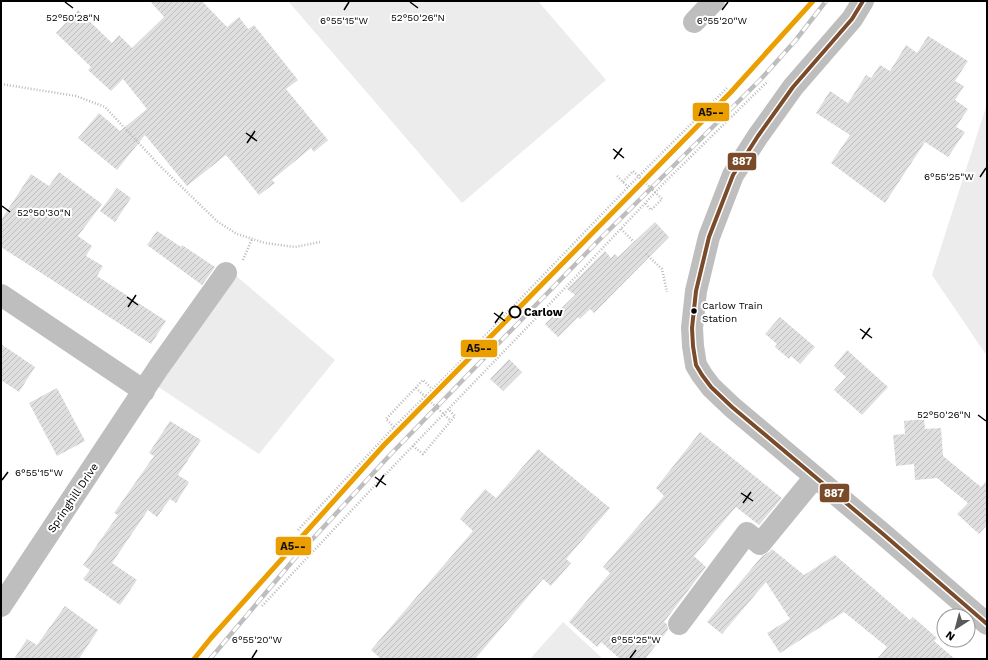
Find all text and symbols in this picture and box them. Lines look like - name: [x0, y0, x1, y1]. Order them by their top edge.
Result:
- text: 52°50'28"N: [46, 12, 100, 23]
- text: 52°50'26"N: [391, 12, 445, 23]
- text: 6°55'15"W: [320, 15, 368, 26]
- text: 6°55'20"W: [697, 15, 748, 26]
- line badge: A5--: [692, 102, 730, 122]
- text: A5--: [698, 106, 724, 119]
- line badge: 887: [727, 152, 757, 171]
- text: 887: [732, 155, 752, 168]
- text: 6°55'25"W: [924, 171, 974, 182]
- text: 52°50'30"N: [17, 207, 71, 218]
- place label: Carlow Train Station: [702, 300, 763, 324]
- marker: Carlow: [508, 305, 522, 319]
- place label: Carlow: [524, 306, 563, 319]
- marker: Carlow Train Station: [689, 306, 699, 316]
- line badge: A5--: [460, 339, 498, 358]
- text: A5--: [466, 342, 492, 355]
- text: 52°50'26"N: [917, 409, 971, 420]
- street label: Springhill Drive: [45, 461, 101, 535]
- text: 6°55'15"W: [15, 467, 63, 478]
- line badge: 887: [819, 483, 850, 503]
- text: 887: [824, 487, 844, 500]
- line badge: A5--: [275, 536, 312, 556]
- text: A5--: [280, 540, 306, 553]
- north arrow: [936, 608, 976, 648]
- text: N: [943, 628, 958, 643]
- text: 6°55'20"W: [232, 634, 283, 645]
- text: 6°55'25"W: [611, 634, 661, 645]

